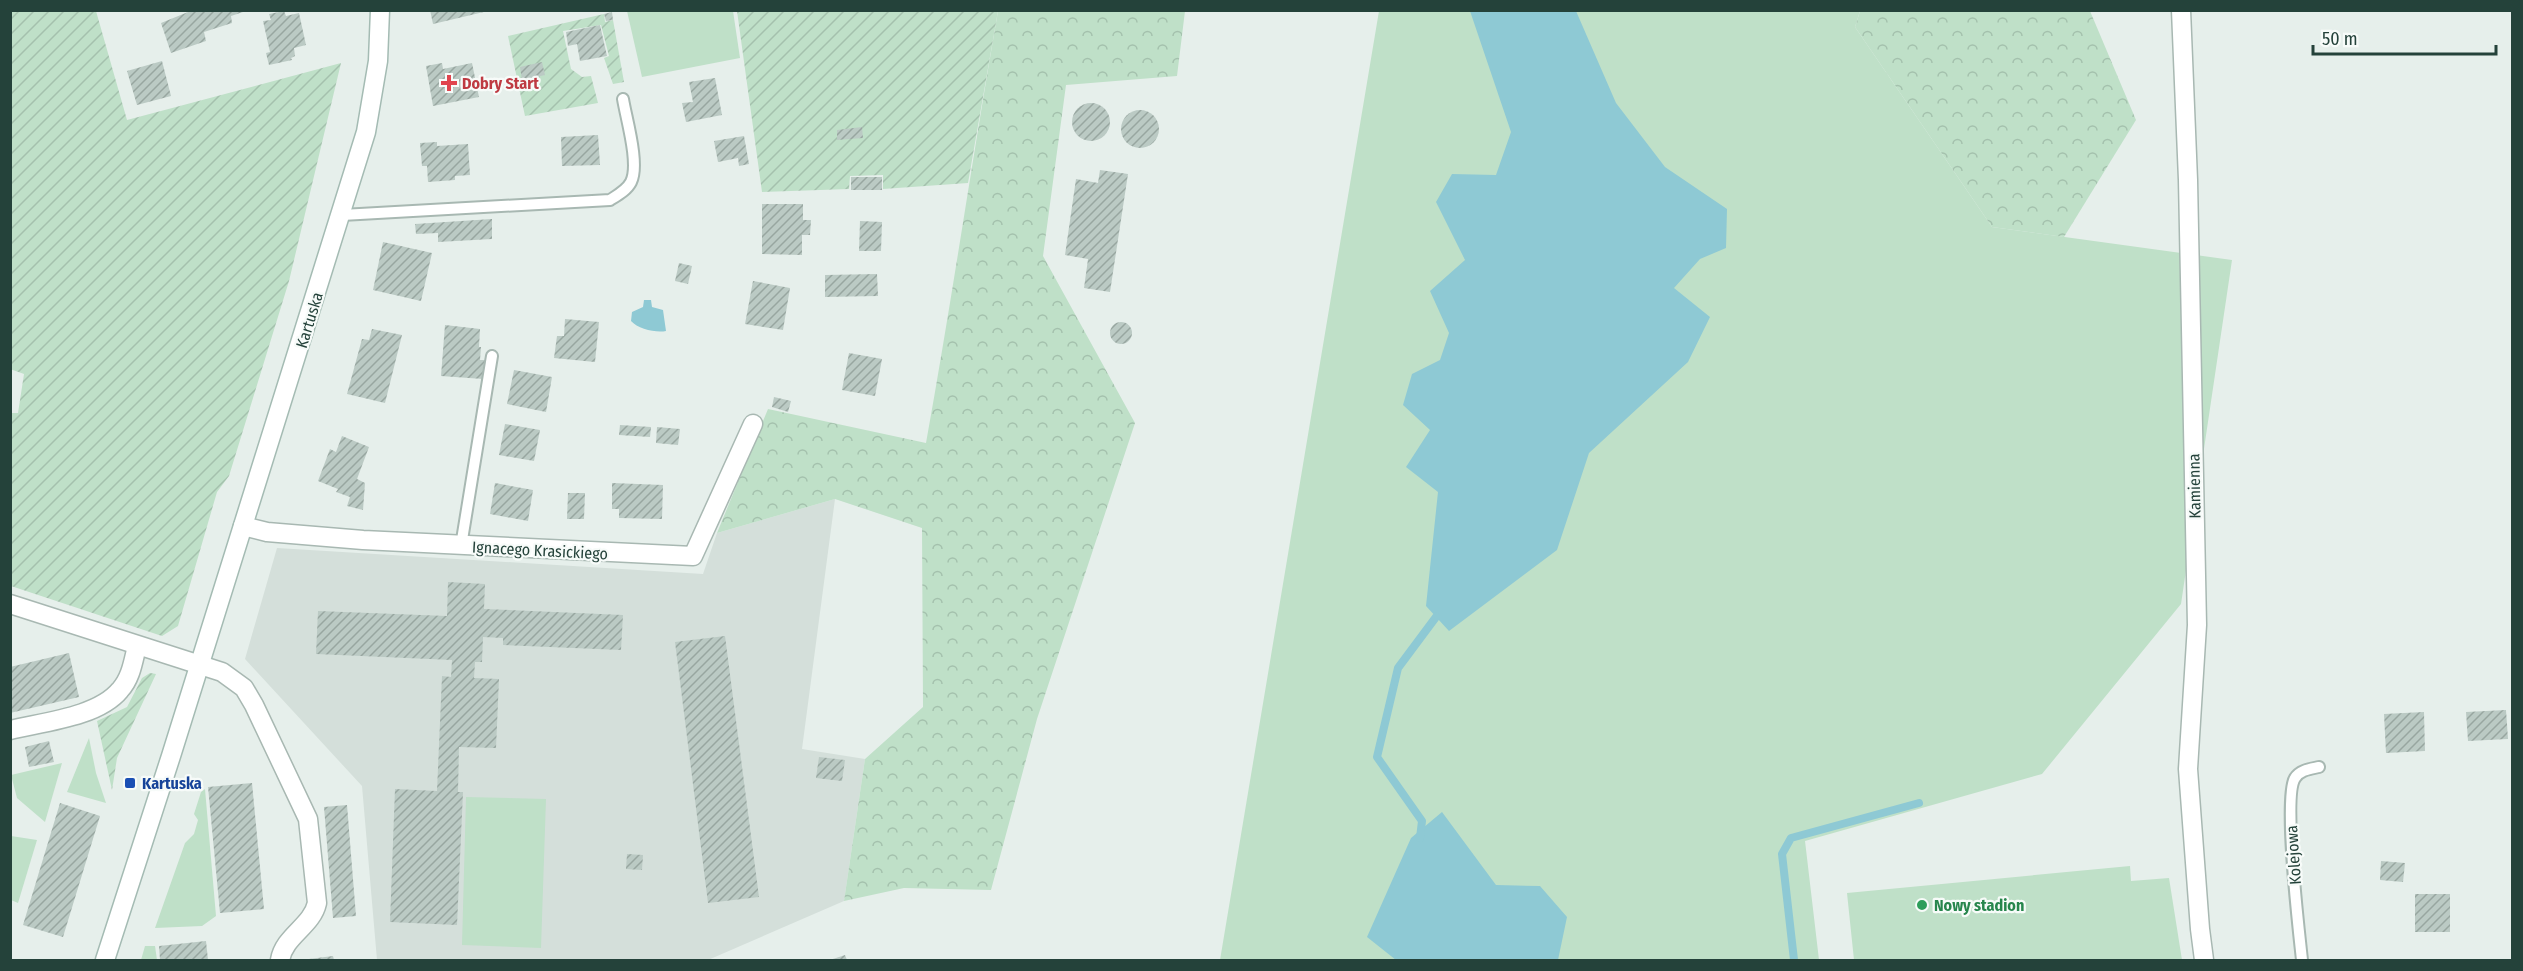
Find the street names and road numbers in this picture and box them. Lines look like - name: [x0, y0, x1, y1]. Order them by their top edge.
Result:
- street label: Kartuska: [292, 290, 327, 350]
- street label: Kamienna: [2184, 453, 2205, 519]
- street label: Ignacego Krasickiego: [472, 537, 608, 564]
- street label: Kolejowa: [2282, 825, 2305, 885]

